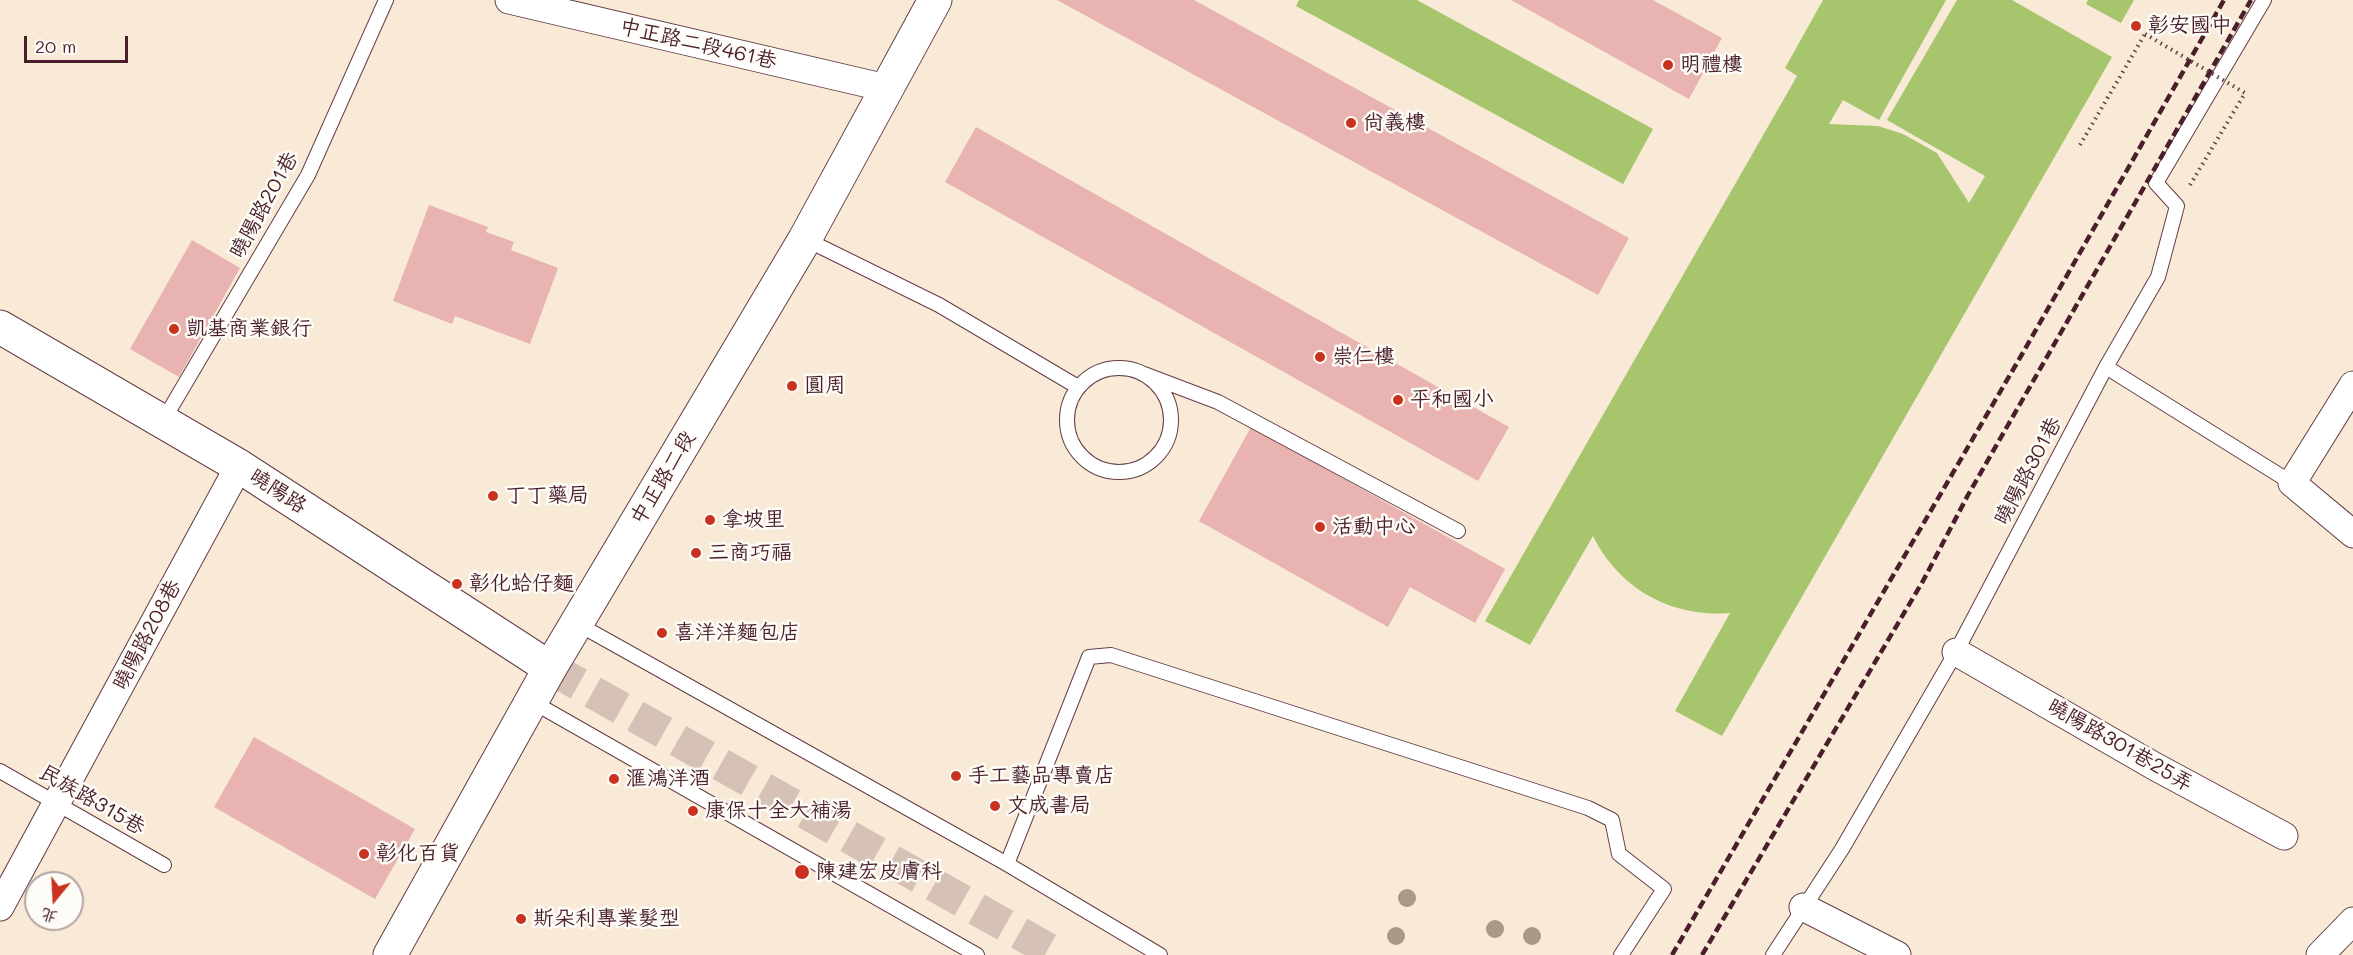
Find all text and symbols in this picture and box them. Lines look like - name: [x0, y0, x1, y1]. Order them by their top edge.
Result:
- place label: 彰安國中: [2148, 13, 2232, 39]
- street label: 中正路二段461巷: [617, 14, 779, 74]
- marker: 彰安國中: [2129, 19, 2143, 33]
- scale bar: [27, 24, 130, 62]
- text: 20 m: [35, 34, 76, 58]
- place label: 明禮樓: [1680, 52, 1743, 78]
- marker: 明禮樓: [1661, 58, 1675, 72]
- place label: 尚義樓: [1363, 110, 1426, 136]
- marker: 尚義樓: [1344, 116, 1358, 130]
- street label: 曉陽路201巷: [224, 147, 304, 263]
- place label: 凱基商業銀行: [186, 316, 312, 342]
- marker: 凱基商業銀行: [167, 322, 181, 336]
- place label: 崇仁樓: [1332, 344, 1395, 370]
- marker: 崇仁樓: [1313, 350, 1327, 364]
- place label: 圓周: [804, 373, 846, 399]
- marker: 圓周: [785, 379, 799, 393]
- place label: 平和國小: [1410, 387, 1494, 413]
- marker: 平和國小: [1391, 393, 1405, 407]
- street label: 曉陽路301巷: [1989, 413, 2067, 529]
- street label: 中正路二段: [625, 427, 701, 529]
- street label: 曉陽路: [245, 463, 311, 519]
- place label: 丁丁藥局: [505, 483, 589, 509]
- marker: 丁丁藥局: [486, 489, 500, 503]
- place label: 拿坡里: [722, 507, 785, 533]
- marker: 拿坡里: [703, 513, 717, 527]
- place label: 活動中心: [1332, 514, 1416, 540]
- marker: 活動中心: [1313, 520, 1327, 534]
- place label: 三商巧福: [708, 540, 792, 566]
- marker: 三商巧福: [689, 546, 703, 560]
- place label: 彰化蛤仔麵: [469, 571, 574, 597]
- street label: 曉陽路208巷: [107, 576, 187, 694]
- marker: 彰化蛤仔麵: [450, 577, 464, 591]
- place label: 喜洋洋麵包店: [674, 620, 800, 646]
- marker: 喜洋洋麵包店: [655, 626, 669, 640]
- street label: 曉陽路301巷25弄: [2043, 693, 2197, 797]
- street label: 民族路315巷: [35, 760, 149, 840]
- place label: 手工藝品專賣店: [968, 763, 1115, 789]
- place label: 滙鴻洋酒: [626, 766, 710, 792]
- marker: 手工藝品專賣店: [949, 769, 963, 783]
- marker: 滙鴻洋酒: [607, 772, 621, 786]
- place label: 文成書局: [1007, 793, 1091, 819]
- place label: 康保十全大補湯: [705, 798, 852, 824]
- marker: 文成書局: [988, 799, 1002, 813]
- marker: 康保十全大補湯: [686, 804, 700, 818]
- place label: 彰化百貨: [376, 841, 460, 867]
- marker: 彰化百貨: [357, 847, 371, 861]
- place label: 陳建宏皮膚科: [816, 859, 942, 885]
- marker: 陳建宏皮膚科: [793, 863, 811, 881]
- north arrow: [24, 871, 84, 931]
- text: 北: [38, 904, 60, 929]
- place label: 斯朵利專業髮型: [533, 906, 680, 932]
- marker: 斯朵利專業髮型: [514, 912, 528, 926]

